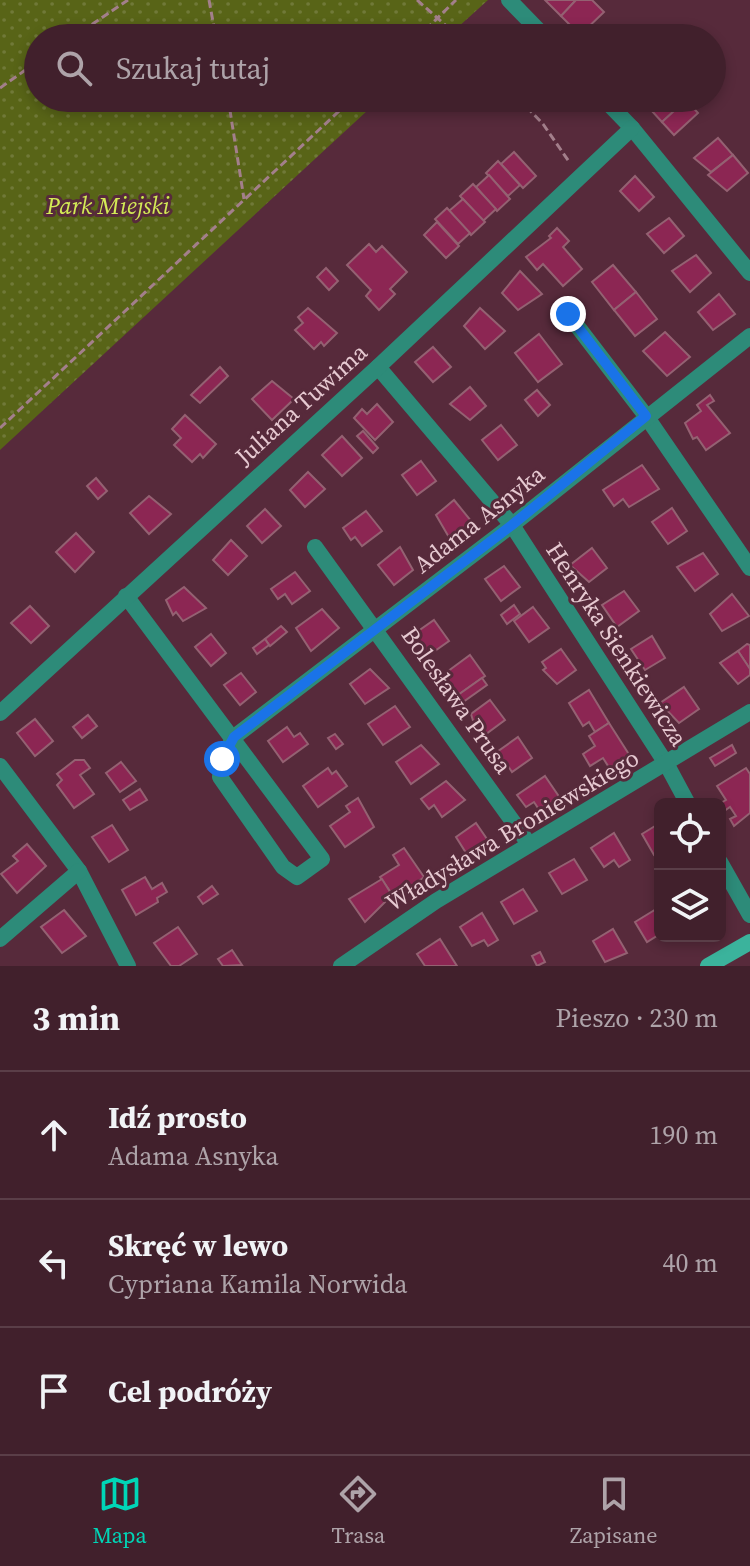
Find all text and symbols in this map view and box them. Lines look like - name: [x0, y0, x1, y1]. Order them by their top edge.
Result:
- search box: [24, 24, 726, 112]
- icon: search: [52, 46, 96, 90]
- text: Szukaj tutaj: [116, 48, 270, 89]
- park label: Park Miejski: [45, 189, 170, 222]
- route end: [550, 296, 586, 332]
- street label: Juliana Tuwima: [227, 335, 375, 473]
- street label: Adama Asnyka: [407, 457, 552, 581]
- street label: Henryka Sienkiewicza: [539, 536, 696, 753]
- street label: Bolesława Prusa: [394, 620, 520, 781]
- route start: [204, 741, 240, 777]
- street label: Władysława Broniewskiego: [379, 741, 645, 919]
- map controls: [654, 798, 726, 942]
- button: locate: [654, 798, 726, 870]
- button: layers: [654, 870, 726, 942]
- text: 3 min: [32, 995, 120, 1041]
- text: Pieszo · 230 m: [556, 1000, 718, 1036]
- text: Idź prosto: [108, 1097, 247, 1138]
- icon: ahead: [32, 1113, 76, 1157]
- text: 190 m: [650, 1117, 718, 1153]
- text: Adama Asnyka: [108, 1138, 279, 1174]
- text: Skręć w lewo: [108, 1225, 288, 1266]
- icon: left: [32, 1241, 76, 1285]
- text: 40 m: [663, 1245, 718, 1281]
- text: Cypriana Kamila Norwida: [108, 1266, 408, 1302]
- icon: arrive: [32, 1369, 76, 1413]
- text: Cel podróży: [108, 1371, 272, 1412]
- tab: Mapa: [92, 1472, 147, 1550]
- tab: Trasa: [332, 1472, 385, 1550]
- tab: Zapisane: [570, 1472, 658, 1550]

